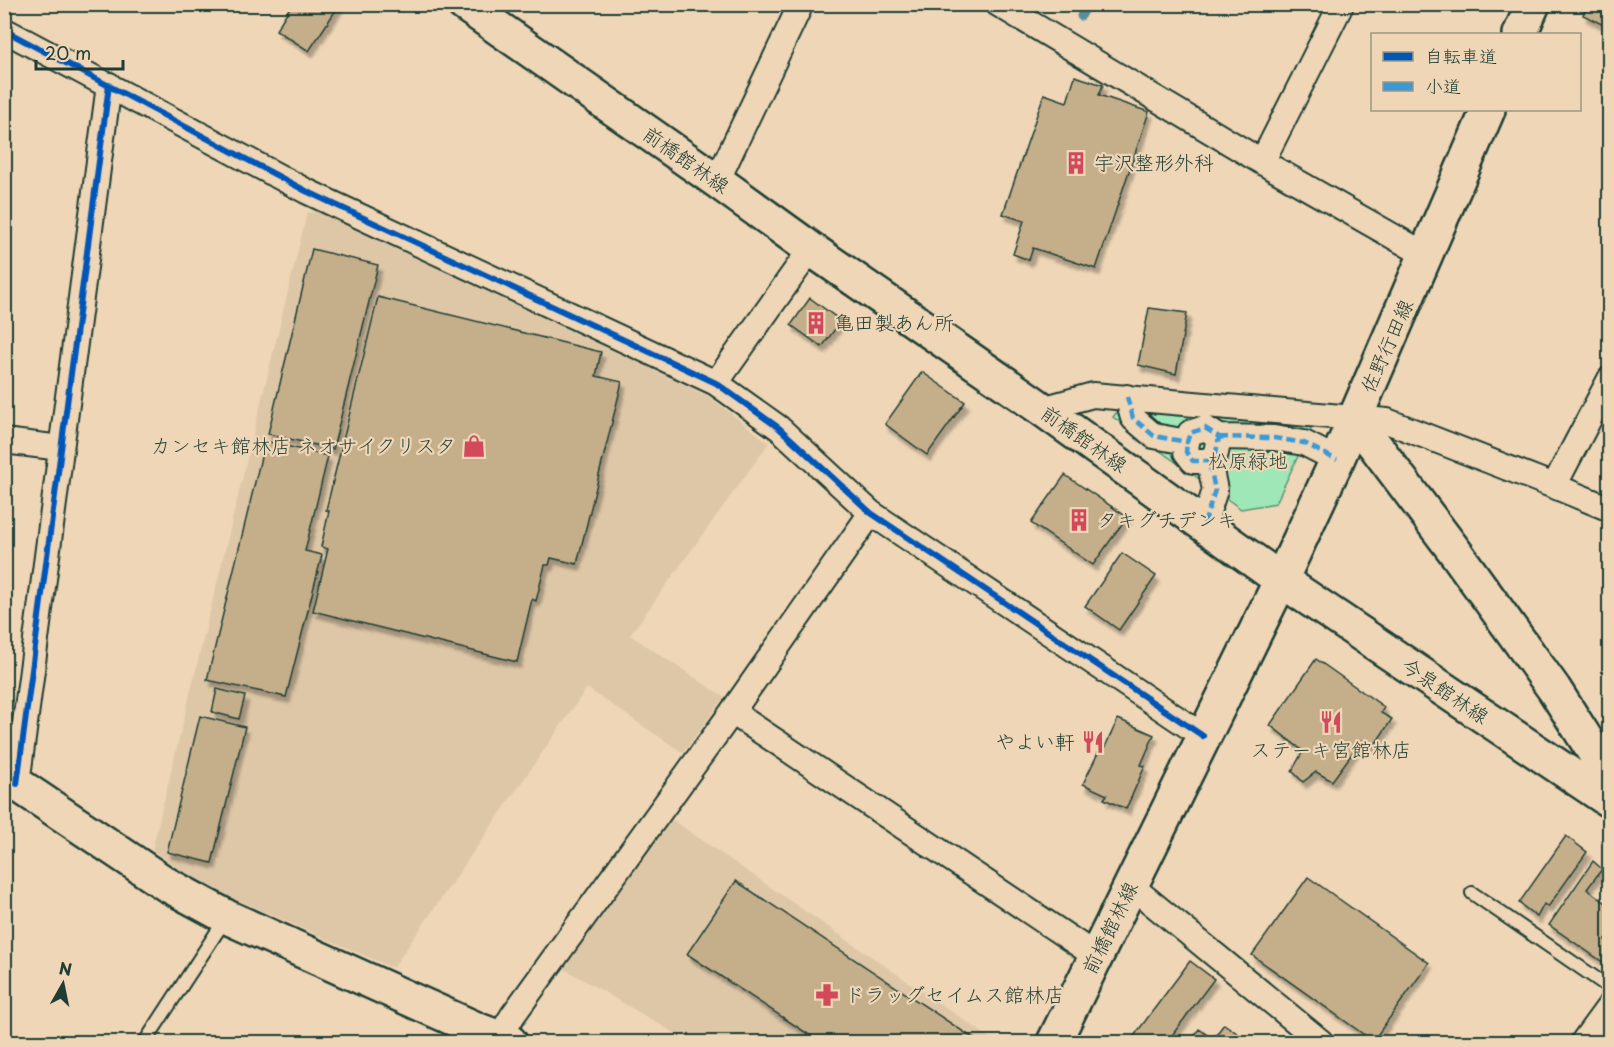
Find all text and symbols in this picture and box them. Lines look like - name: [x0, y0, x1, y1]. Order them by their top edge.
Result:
- scale bar: [36, 33, 123, 71]
- legend: [1371, 33, 1581, 111]
- text: 20 m: [45, 39, 91, 66]
- text: 自転車道: [1425, 42, 1497, 69]
- text: 小道: [1425, 72, 1461, 99]
- street label: 前橋館林線: [637, 118, 736, 200]
- place label: 宇沢整形外科: [1094, 147, 1214, 177]
- building icon: 宇沢整形外科: [1063, 150, 1089, 176]
- street label: 佐野行田線: [1352, 294, 1420, 397]
- place label: 亀田製あん所: [834, 307, 954, 337]
- building icon: 亀田製あん所: [803, 310, 829, 336]
- street label: 前橋館林線: [1035, 397, 1134, 479]
- place label: カンセキ館林店 ネオサイクリスタ: [151, 430, 456, 460]
- shop icon: カンセキ館林店 ネオサイクリスタ: [461, 433, 487, 459]
- park label: 松原緑地: [1208, 445, 1288, 475]
- place label: タキグチデンキ: [1097, 504, 1237, 534]
- building icon: タキグチデンキ: [1066, 507, 1092, 533]
- street label: 今泉館林線: [1396, 650, 1495, 731]
- restaurant icon: ステーキ宮館林店: [1318, 709, 1344, 735]
- place label: やよい軒: [995, 726, 1075, 756]
- restaurant icon: やよい軒: [1080, 729, 1106, 755]
- place label: ステーキ宮館林店: [1250, 734, 1412, 764]
- street label: 前橋館林線: [1074, 876, 1145, 979]
- north arrow: [33, 954, 93, 1014]
- text: N: [57, 955, 74, 981]
- place label: ドラッグセイムス館林店: [845, 979, 1064, 1009]
- pharmacy icon: ドラッグセイムス館林店: [814, 982, 840, 1008]

